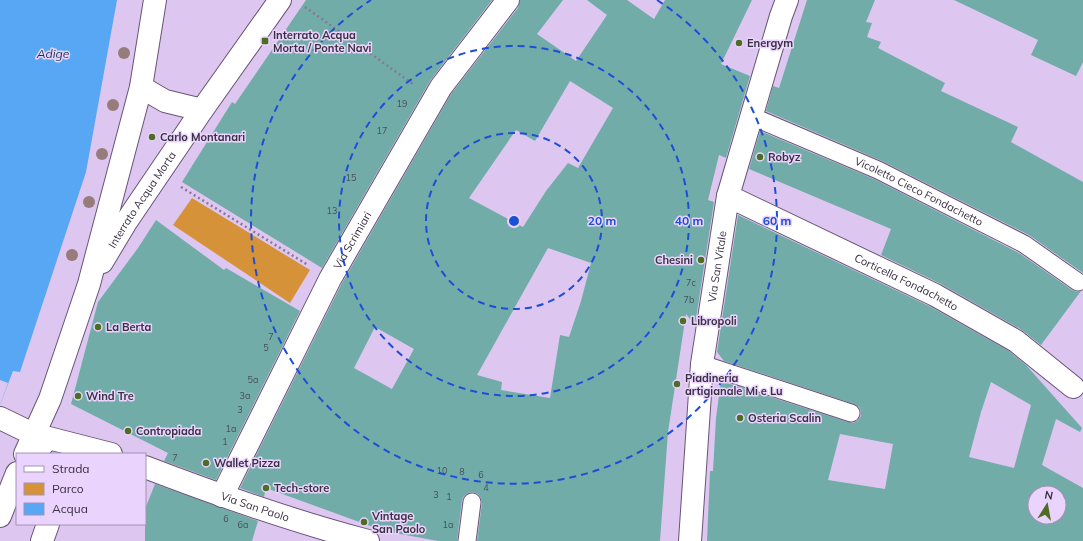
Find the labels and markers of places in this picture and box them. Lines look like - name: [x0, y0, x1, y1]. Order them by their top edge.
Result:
- place label: Interrato Acqua Morta / Ponte Navi: [273, 28, 372, 55]
- marker: Interrato Acqua Morta / Ponte Navi: [260, 36, 270, 46]
- place label: Energym: [747, 36, 793, 50]
- marker: Energym: [734, 38, 744, 48]
- place label: Carlo Montanari: [160, 130, 245, 144]
- marker: Carlo Montanari: [147, 132, 157, 142]
- place label: Robyz: [768, 150, 801, 164]
- marker: Robyz: [755, 152, 765, 162]
- centre of rings: [507, 214, 521, 228]
- place label: Chesini: [655, 253, 693, 267]
- marker: Chesini: [696, 255, 706, 265]
- place label: Libropoli: [691, 314, 737, 328]
- marker: Libropoli: [678, 316, 688, 326]
- place label: La Berta: [106, 320, 151, 334]
- marker: La Berta: [93, 322, 103, 332]
- place label: Piadineria artigianale Mi e Lu: [685, 371, 783, 398]
- marker: Piadineria artigianale Mi e Lu: [672, 379, 682, 389]
- place label: Wind Tre: [86, 389, 134, 403]
- marker: Wind Tre: [73, 391, 83, 401]
- place label: Osteria Scalin: [748, 411, 821, 425]
- marker: Osteria Scalin: [735, 413, 745, 423]
- place label: Contropiada: [136, 424, 202, 438]
- marker: Contropiada: [123, 426, 133, 436]
- place label: Wallet Pizza: [214, 456, 280, 470]
- marker: Wallet Pizza: [201, 458, 211, 468]
- place label: Tech-store: [274, 481, 329, 495]
- marker: Tech-store: [261, 483, 271, 493]
- place label: Vintage San Paolo: [371, 509, 426, 536]
- marker: Vintage San Paolo: [359, 517, 369, 527]

